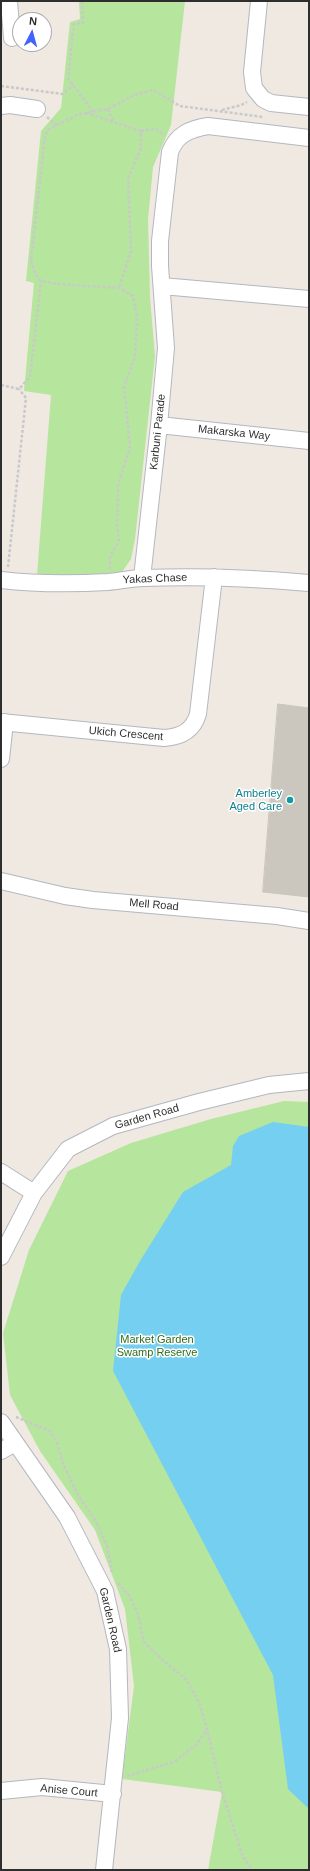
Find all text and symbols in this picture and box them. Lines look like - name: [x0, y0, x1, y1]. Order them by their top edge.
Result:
- north arrow: [12, 12, 52, 52]
- text: N: [29, 15, 38, 27]
- street label: Karbuni Parade: [147, 393, 169, 471]
- street label: Makarska Way: [197, 423, 271, 443]
- street label: Yakas Chase: [122, 571, 188, 587]
- street label: Ukich Crescent: [88, 724, 164, 744]
- place label: Amberley Aged Care: [229, 787, 282, 813]
- marker: Amberley Aged Care: [285, 795, 295, 805]
- street label: Mell Road: [129, 896, 179, 914]
- street label: Garden Road: [113, 1102, 181, 1132]
- park label: Market Garden Swamp Reserve: [117, 1333, 197, 1359]
- street label: Garden Road: [96, 1586, 124, 1654]
- street label: Anise Court: [40, 1782, 98, 1800]

